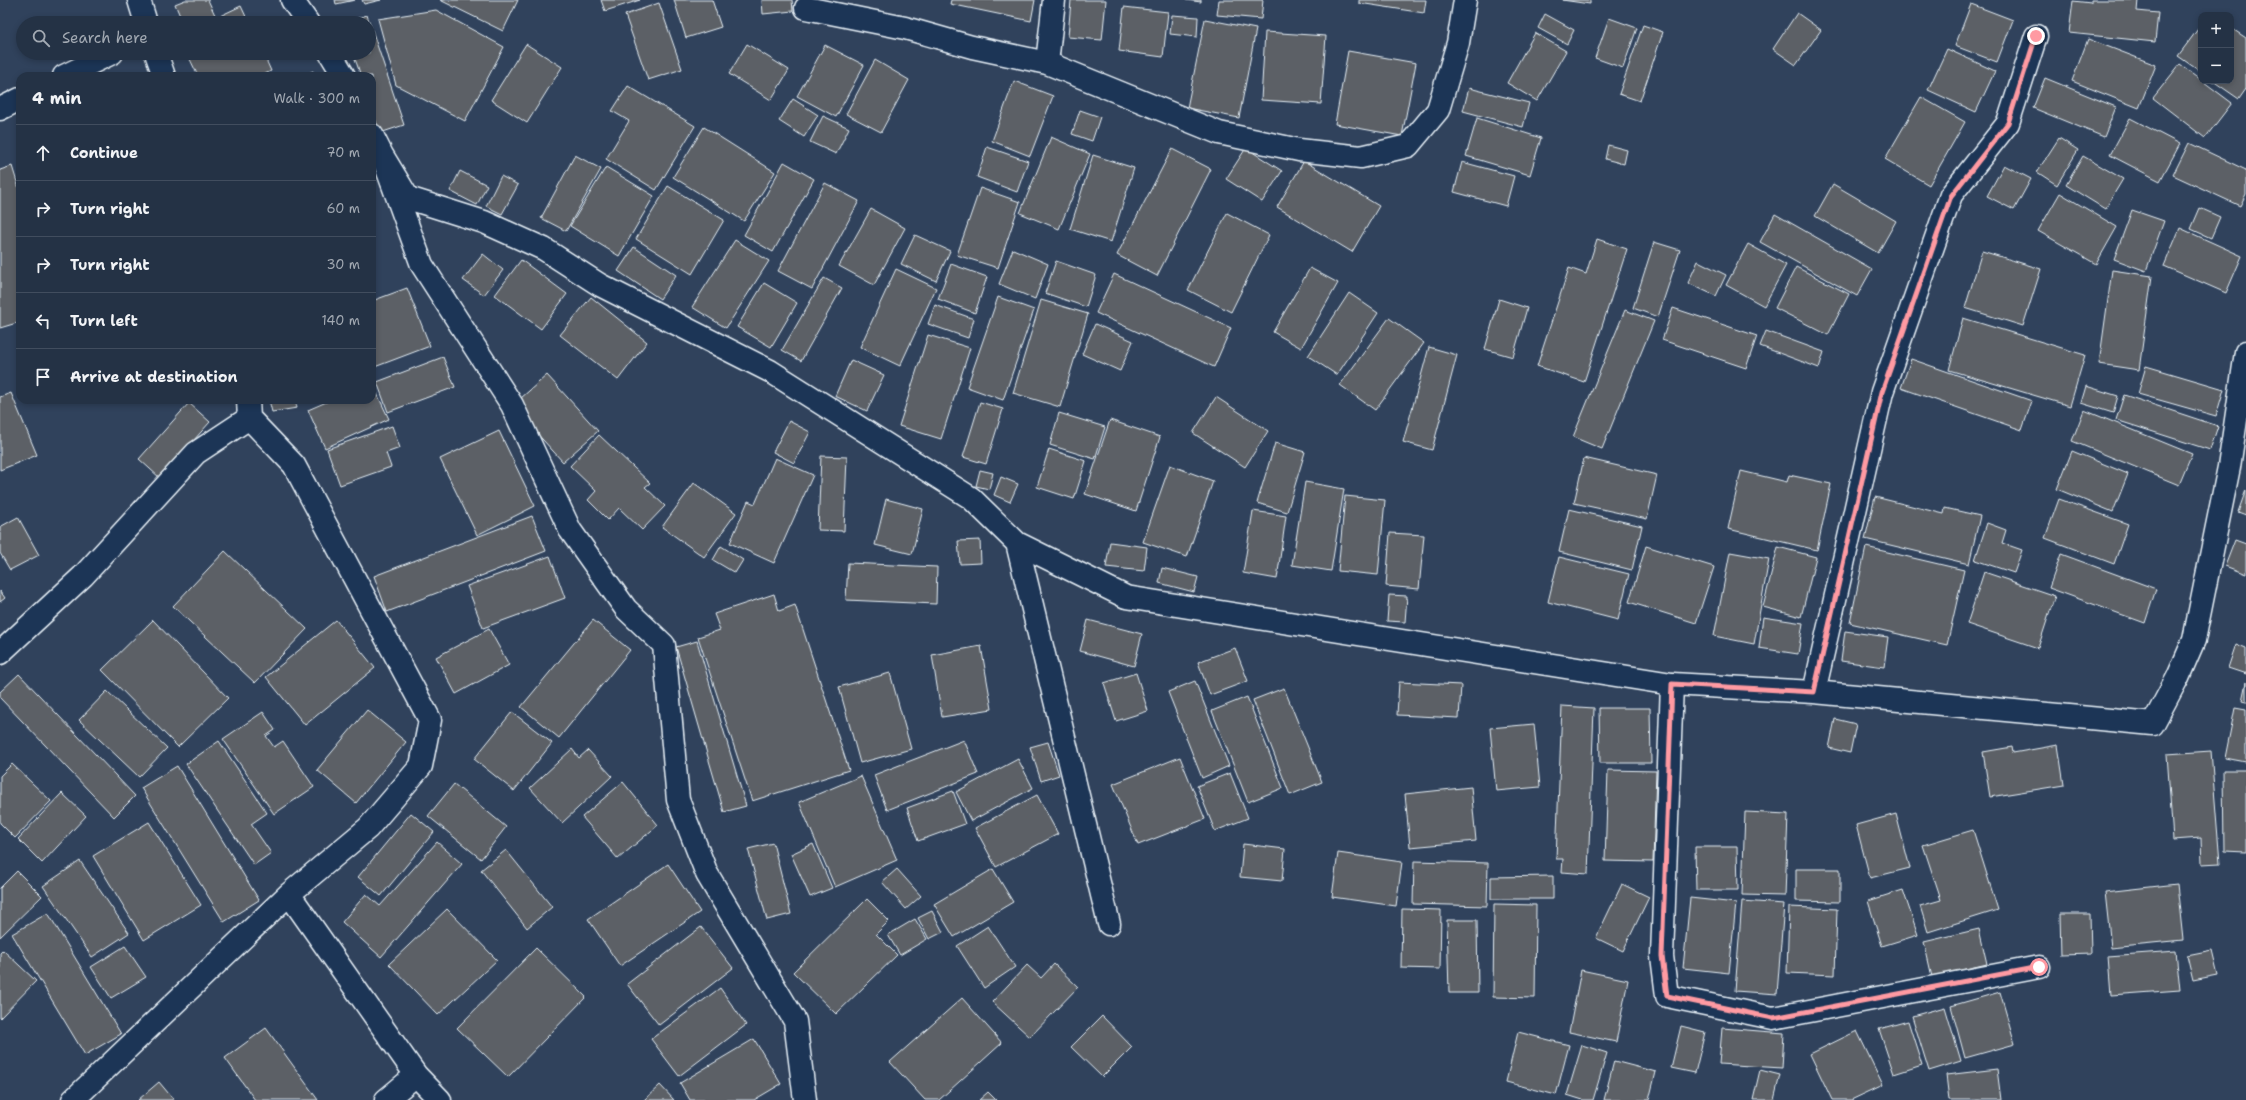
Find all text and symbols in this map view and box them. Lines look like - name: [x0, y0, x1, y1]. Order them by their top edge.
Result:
- map controls: [2198, 12, 2234, 84]
- button: +: [2198, 12, 2234, 48]
- search box: [16, 16, 376, 60]
- icon: search: [30, 27, 52, 49]
- route end: [2027, 27, 2045, 45]
- text: Search here: [62, 28, 148, 48]
- button: −: [2198, 48, 2234, 84]
- text: 4 min: [32, 87, 82, 109]
- text: Walk · 300 m: [273, 90, 360, 107]
- icon: ahead: [32, 142, 54, 164]
- text: Continue: [70, 143, 138, 163]
- text: 70 m: [326, 144, 360, 161]
- icon: right: [32, 198, 54, 220]
- text: Turn right: [70, 199, 150, 219]
- text: 60 m: [327, 200, 360, 217]
- icon: right: [32, 254, 54, 276]
- text: Turn right: [70, 255, 150, 275]
- text: 30 m: [326, 256, 360, 273]
- icon: left: [32, 310, 54, 332]
- text: Turn left: [70, 311, 138, 331]
- text: 140 m: [321, 312, 360, 329]
- icon: arrive: [32, 366, 54, 388]
- text: Arrive at destination: [70, 367, 238, 387]
- route start: [2030, 958, 2048, 976]

